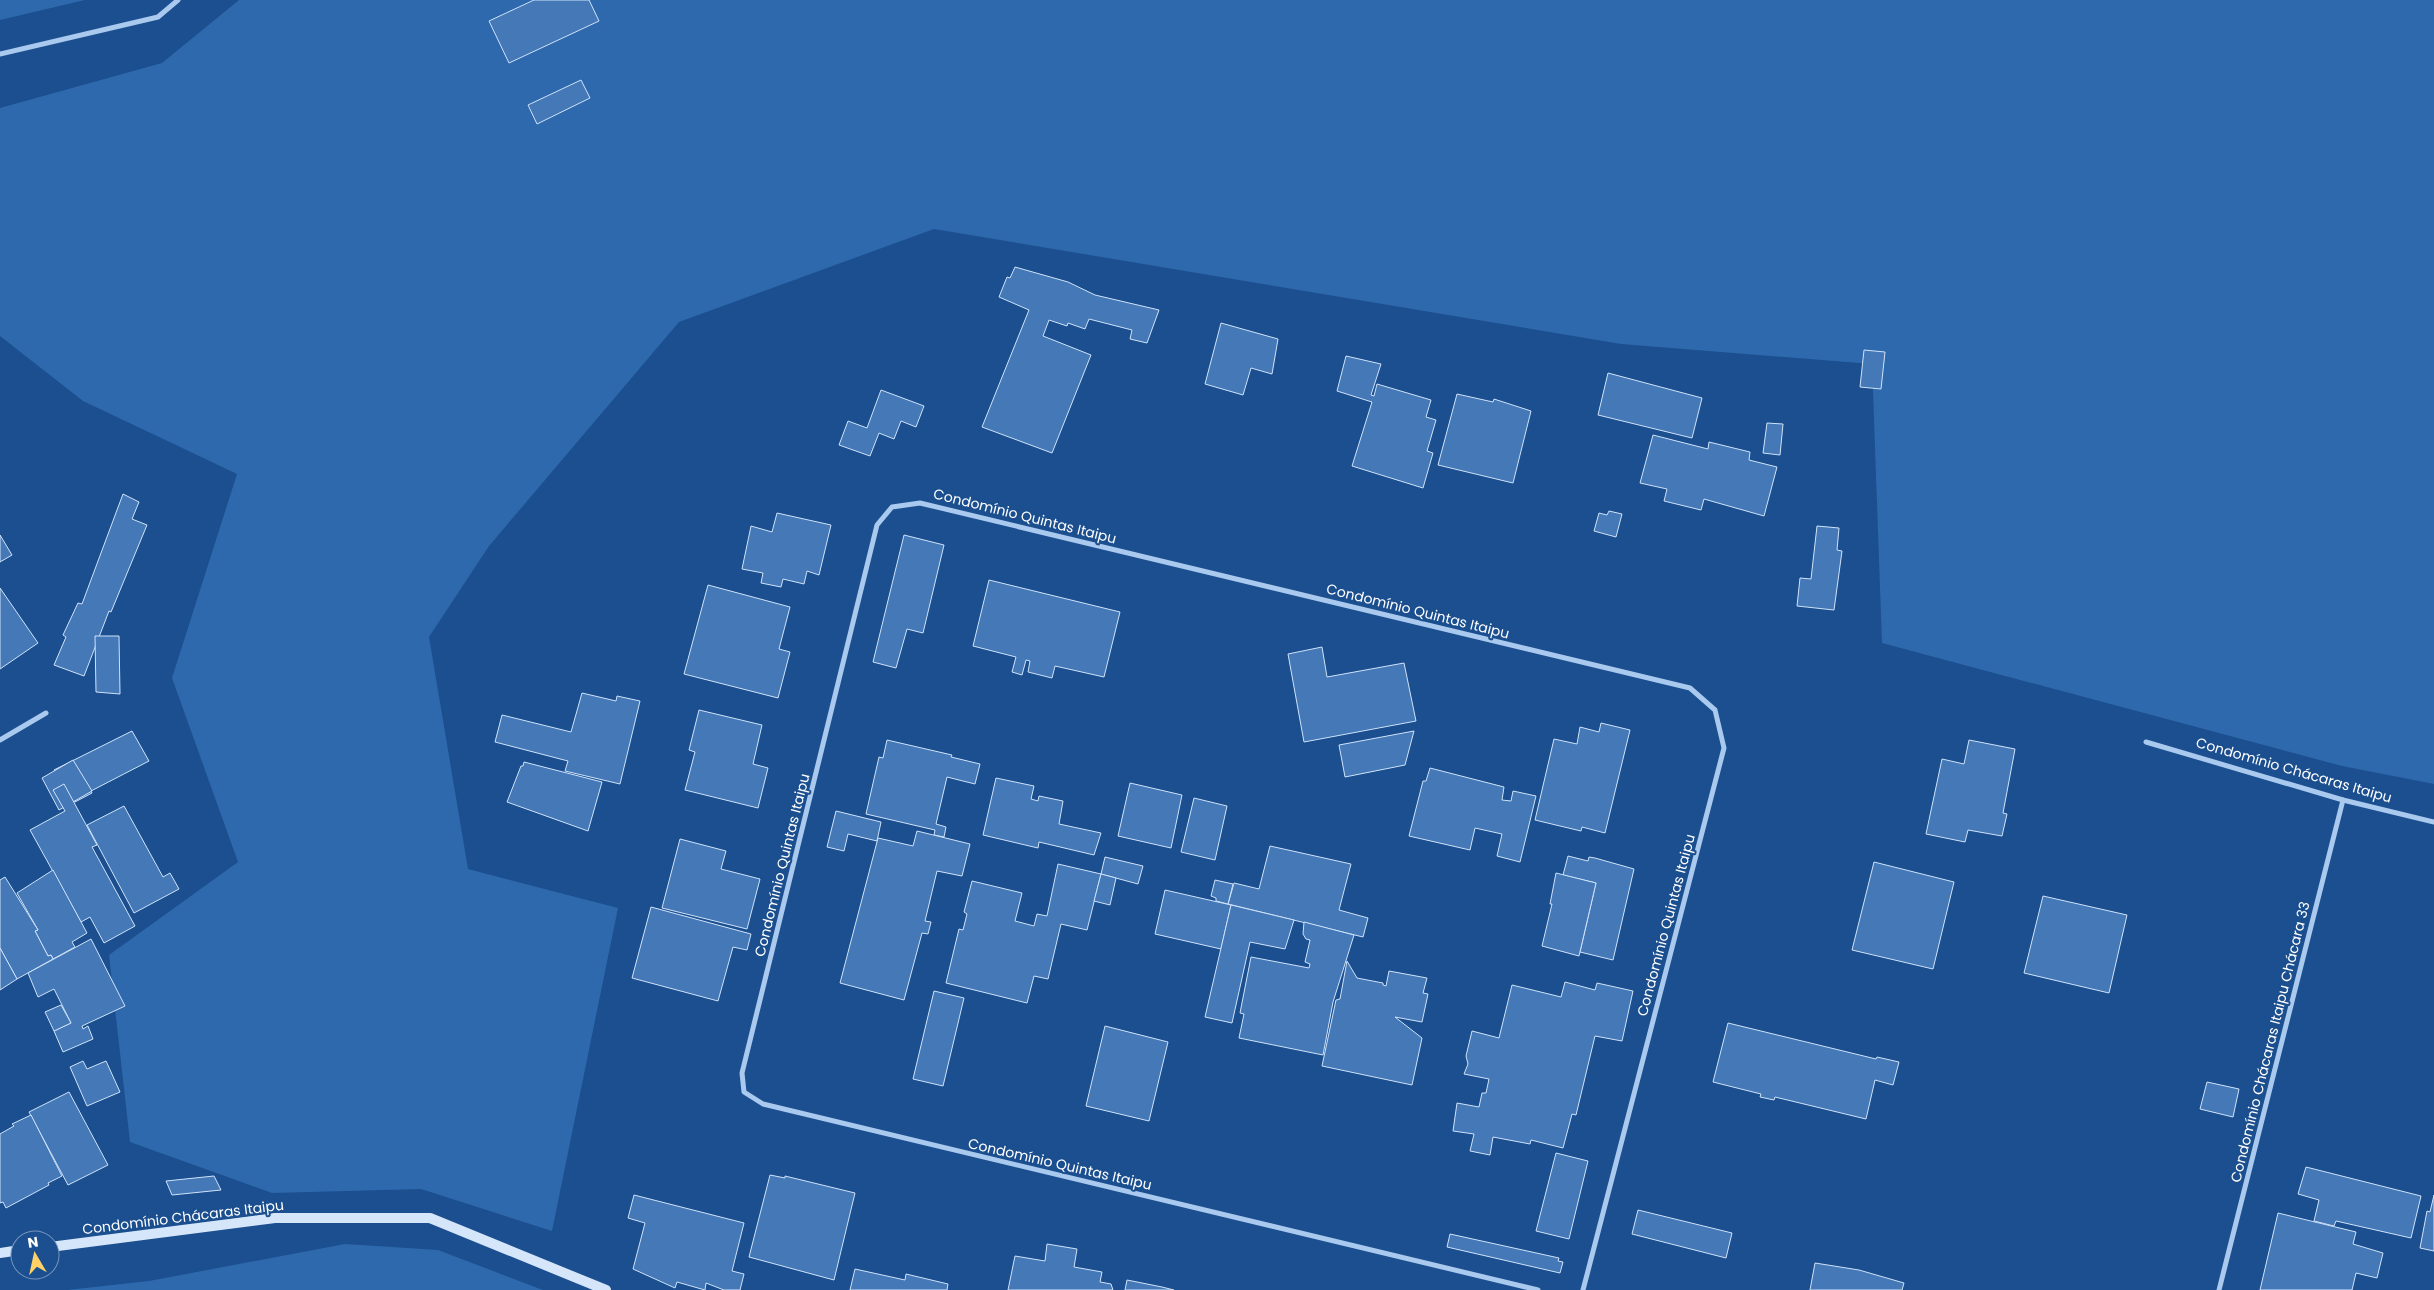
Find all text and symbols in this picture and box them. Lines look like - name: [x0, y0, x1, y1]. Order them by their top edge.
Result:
- street label: Condomínio Quintas Itaipu: [931, 484, 1119, 548]
- street label: Condomínio Quintas Itaipu: [1324, 579, 1512, 643]
- street label: Condomínio Chácaras Itaipu: [2194, 732, 2394, 808]
- street label: Condomínio Quintas Itaipu: [750, 771, 814, 959]
- street label: Condomínio Quintas Itaipu: [1632, 832, 1700, 1018]
- street label: Condomínio Chácaras Itaipu Chácara 33: [2225, 899, 2315, 1185]
- street label: Condomínio Quintas Itaipu: [966, 1133, 1154, 1195]
- street label: Condomínio Chácaras Itaipu: [81, 1195, 285, 1239]
- north arrow: [10, 1230, 60, 1280]
- text: N: [26, 1231, 40, 1253]

